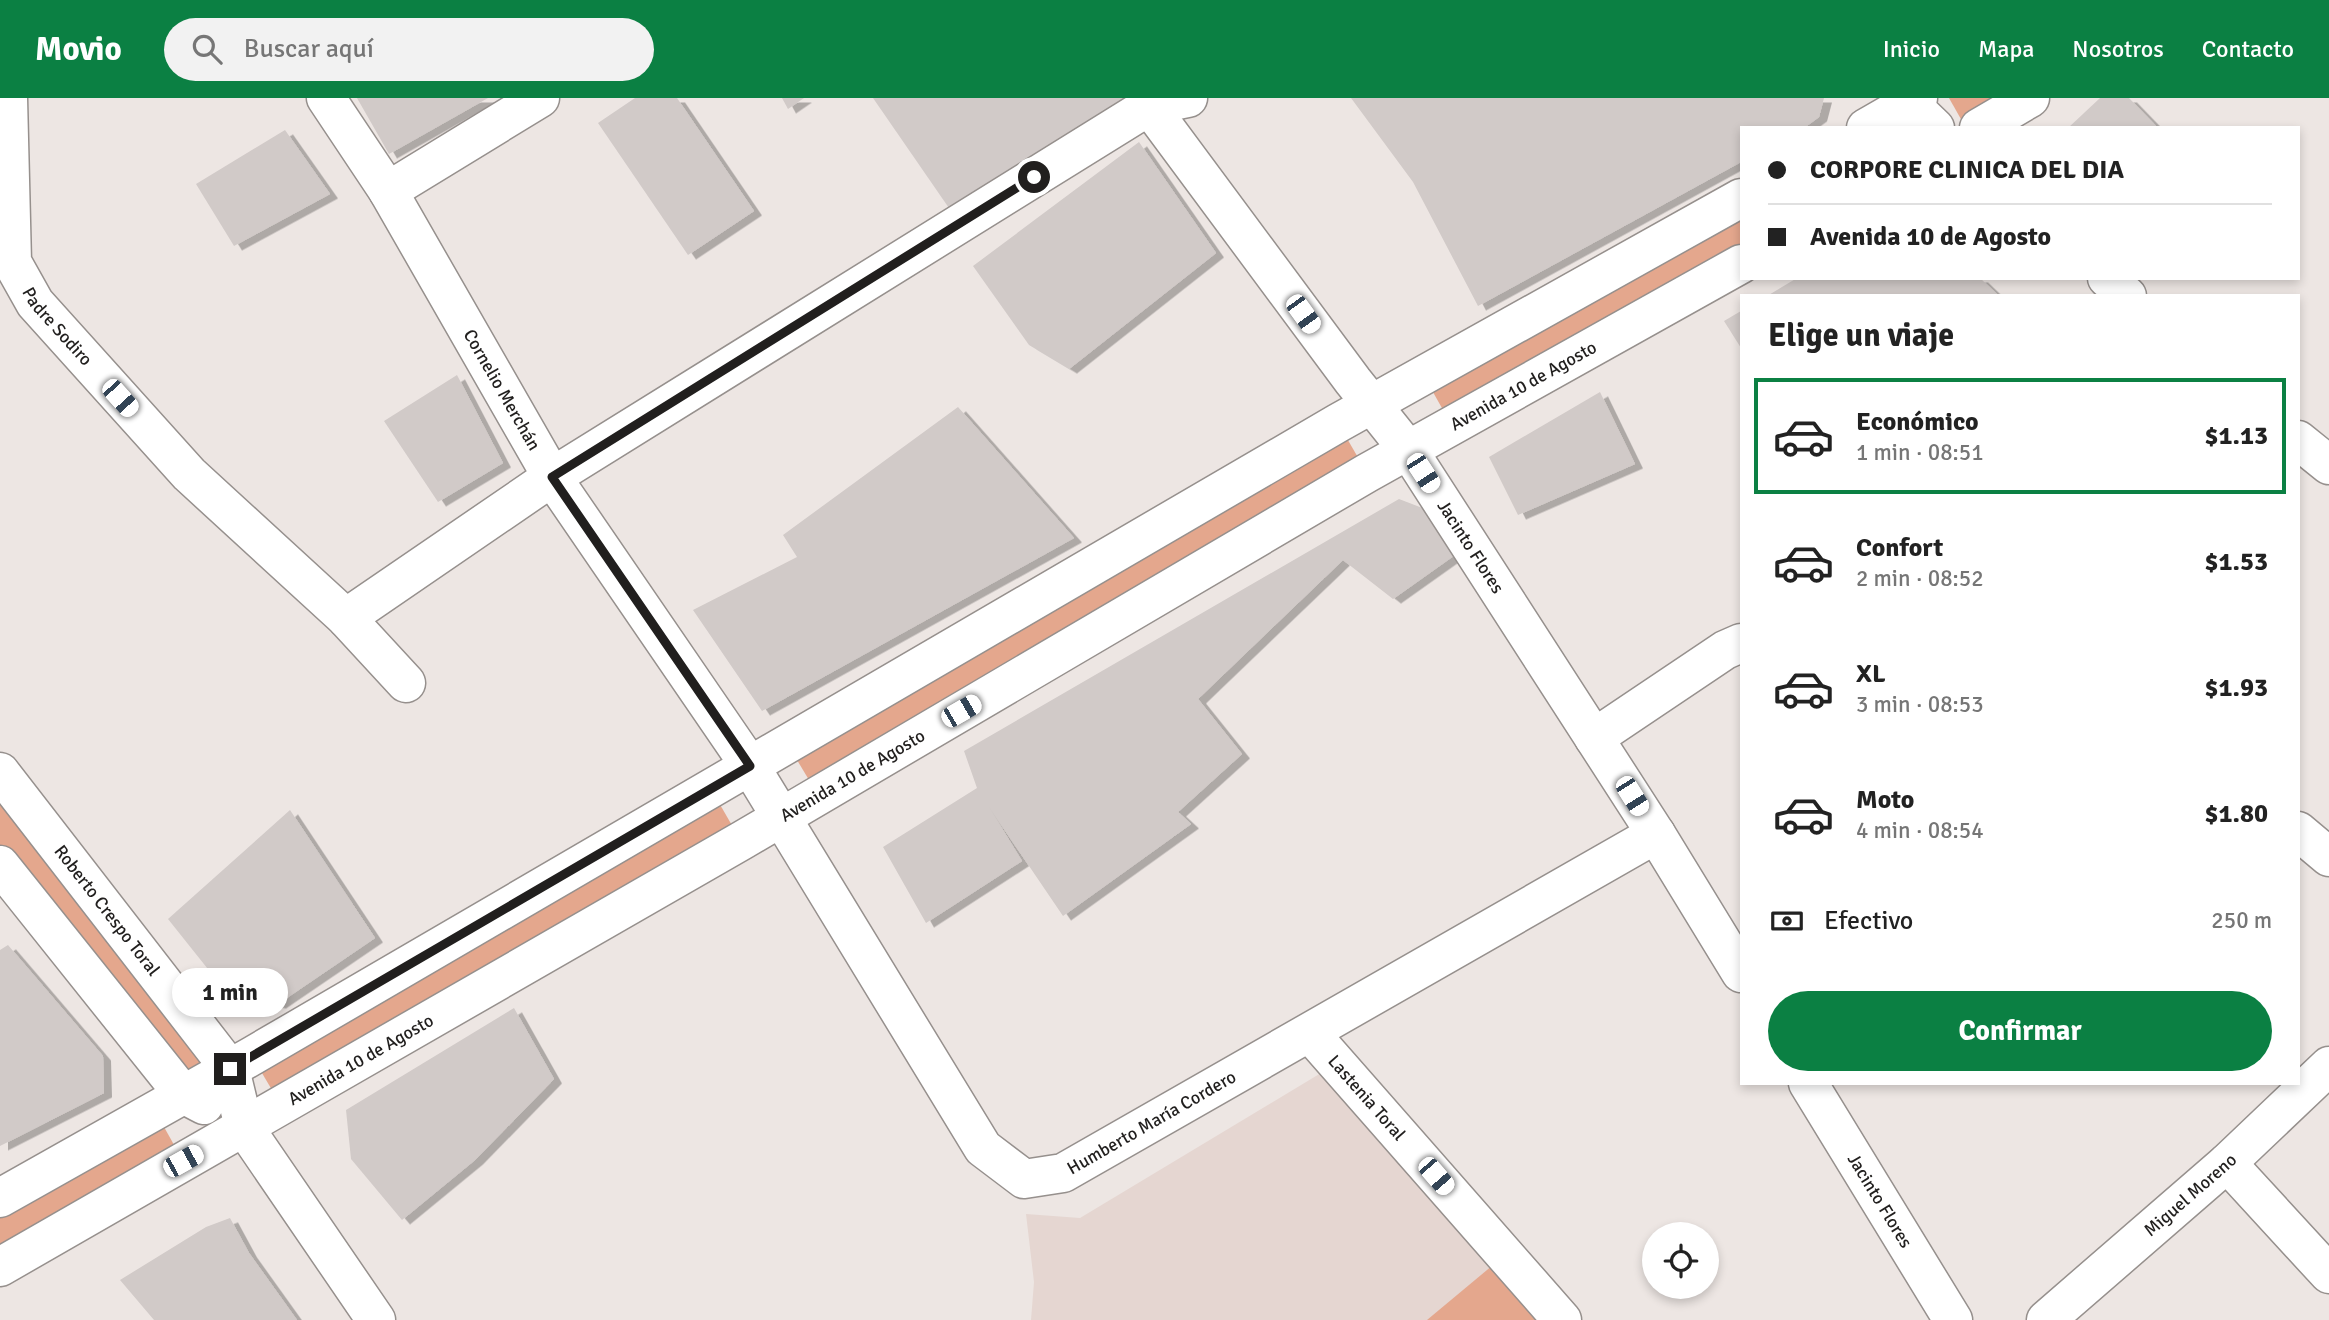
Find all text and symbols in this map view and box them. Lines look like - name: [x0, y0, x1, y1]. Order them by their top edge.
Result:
- search box: [164, 18, 654, 81]
- text: Movio: [35, 29, 122, 70]
- icon: search: [188, 30, 226, 68]
- text: Buscar aquí: [244, 33, 374, 65]
- text: Inicio: [1883, 34, 1940, 64]
- text: Mapa: [1978, 34, 2034, 64]
- text: Nosotros: [2072, 34, 2164, 64]
- text: Contacto: [2202, 34, 2294, 64]
- text: CORPORE CLINICA DEL DIA: [1810, 154, 2124, 186]
- route start: [1018, 161, 1050, 193]
- text: Avenida 10 de Agosto: [1810, 221, 2051, 253]
- street label: Padre Sodiro: [17, 283, 97, 370]
- car: [1283, 291, 1324, 337]
- text: Elige un viaje: [1768, 316, 1954, 355]
- street label: Cornelio Merchán: [459, 325, 545, 454]
- street label: Avenida 10 de Agosto: [1446, 336, 1600, 435]
- car: [99, 375, 142, 421]
- icon: car: [1772, 405, 1835, 468]
- text: Económico: [1856, 406, 1979, 438]
- text: $1.13: [2204, 420, 2268, 452]
- text: 1 min · 08:51: [1856, 438, 1984, 467]
- car: [1403, 450, 1444, 496]
- street label: Jacinto Flores: [1433, 496, 1509, 598]
- icon: car: [1772, 531, 1835, 594]
- text: Confort: [1856, 532, 1943, 564]
- text: $1.53: [2204, 546, 2268, 578]
- text: 2 min · 08:52: [1856, 564, 1984, 593]
- icon: car: [1772, 657, 1835, 720]
- text: XL: [1856, 658, 1886, 690]
- text: $1.93: [2204, 672, 2268, 704]
- text: 3 min · 08:53: [1856, 690, 1984, 719]
- car: [938, 691, 985, 731]
- street label: Avenida 10 de Agosto: [776, 724, 929, 827]
- car: [1612, 773, 1653, 819]
- icon: car: [1772, 783, 1835, 846]
- text: Moto: [1856, 784, 1914, 816]
- text: $1.80: [2204, 798, 2268, 830]
- text: 4 min · 08:54: [1856, 816, 1984, 845]
- street label: Roberto Crespo Toral: [50, 841, 165, 980]
- icon: cash: [1768, 902, 1806, 940]
- text: Efectivo: [1824, 905, 1913, 937]
- text: 250 m: [2211, 906, 2272, 935]
- callout: 1 min: [172, 968, 288, 1016]
- text: 1 min: [202, 978, 258, 1007]
- button: Confirmar: [1768, 991, 2272, 1071]
- street label: Avenida 10 de Agosto: [284, 1009, 437, 1110]
- street label: Lastenia Toral: [1323, 1050, 1410, 1145]
- route end: [214, 1053, 246, 1085]
- street label: Humberto María Cordero: [1063, 1066, 1240, 1179]
- car: [160, 1142, 207, 1180]
- street label: Jacinto Flores: [1843, 1149, 1917, 1252]
- street label: Miguel Moreno: [2139, 1149, 2241, 1241]
- car: [1415, 1153, 1458, 1199]
- map controls: [1642, 1222, 1719, 1299]
- button: locate: [1642, 1222, 1719, 1299]

